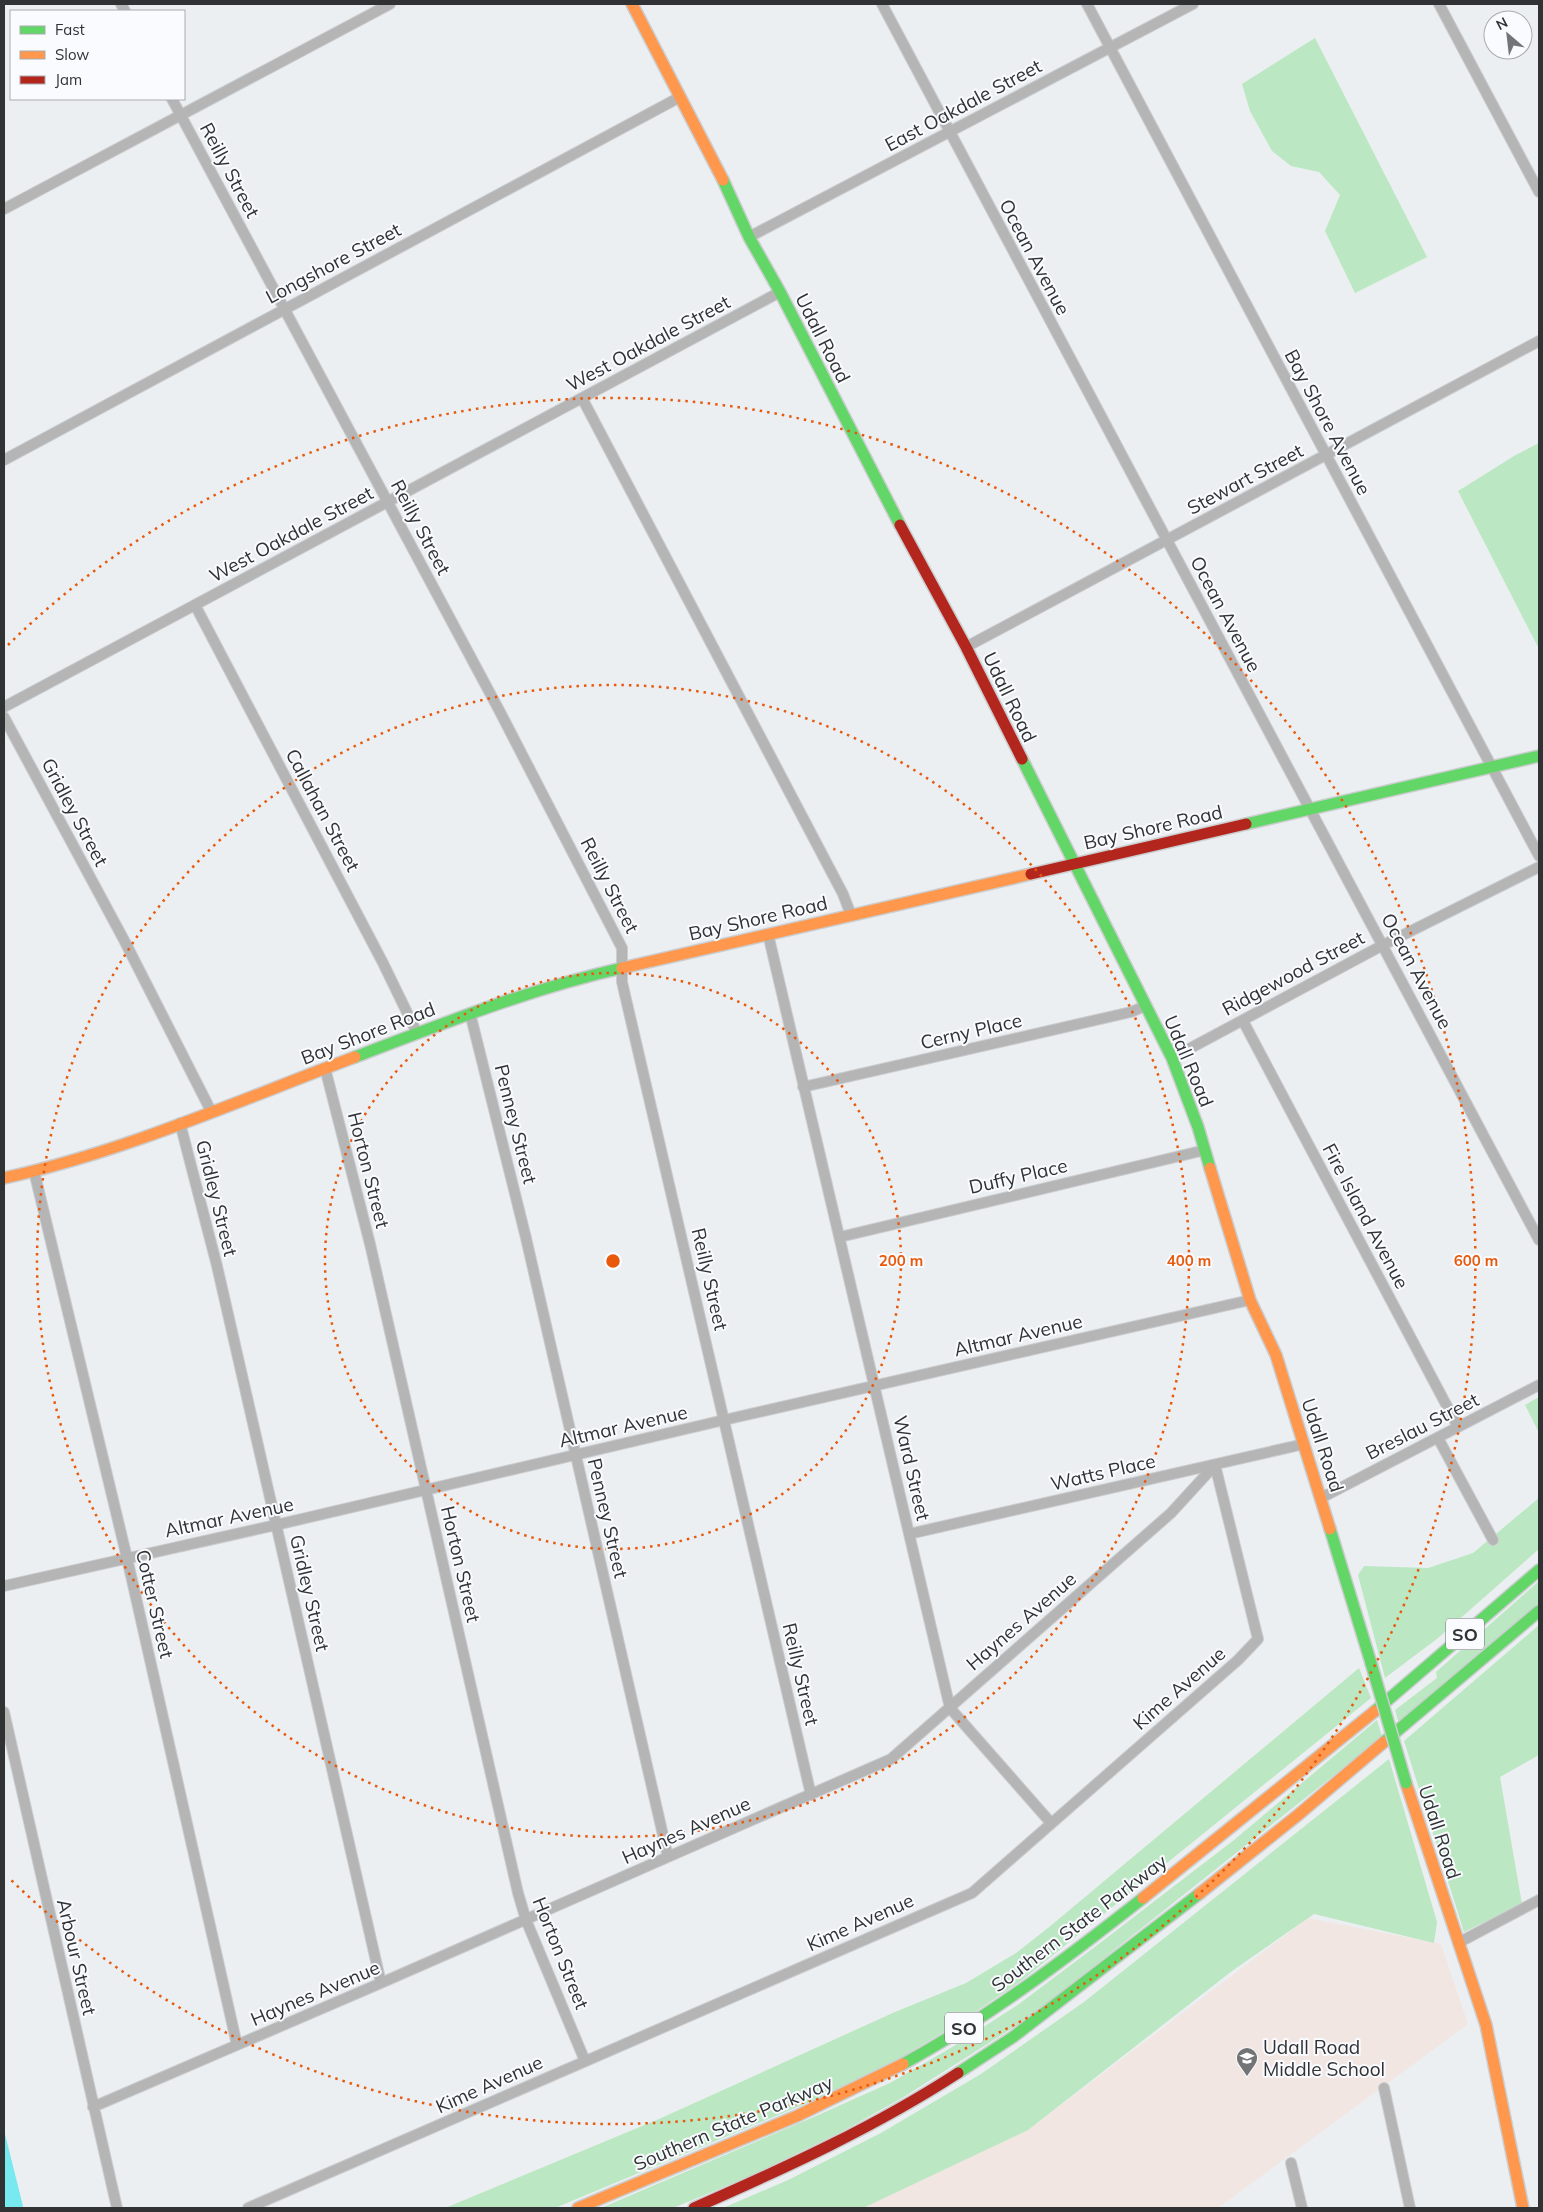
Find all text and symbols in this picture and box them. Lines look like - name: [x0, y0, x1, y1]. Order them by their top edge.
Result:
- legend: [10, 10, 185, 100]
- north arrow: [1483, 10, 1533, 60]
- text: N: [1493, 13, 1511, 34]
- text: Fast: [55, 20, 85, 39]
- text: Slow: [55, 45, 89, 64]
- street label: East Oakdale Street: [880, 53, 1046, 156]
- text: Jam: [55, 70, 82, 89]
- street label: Reilly Street: [195, 118, 265, 222]
- street label: Ocean Avenue: [994, 195, 1076, 319]
- street label: Longshore Street: [261, 217, 405, 309]
- street label: Udall Road: [790, 289, 856, 387]
- street label: West Oakdale Street: [562, 290, 734, 396]
- street label: Bay Shore Avenue: [1280, 345, 1376, 499]
- street label: Stewart Street: [1183, 438, 1307, 520]
- street label: Reilly Street: [386, 475, 456, 579]
- street label: West Oakdale Street: [205, 481, 377, 587]
- street label: Ocean Avenue: [1185, 552, 1267, 676]
- street label: Udall Road: [978, 648, 1042, 746]
- street label: Callahan Street: [281, 744, 366, 876]
- street label: Gridley Street: [36, 754, 114, 870]
- street label: Bay Shore Road: [1081, 799, 1225, 855]
- street label: Reilly Street: [576, 833, 645, 937]
- street label: Bay Shore Road: [686, 890, 830, 946]
- street label: Ocean Avenue: [1376, 909, 1458, 1033]
- street label: Ridgewood Street: [1218, 925, 1369, 1021]
- street label: Bay Shore Road: [298, 996, 438, 1070]
- street label: Cerny Place: [918, 1008, 1024, 1054]
- street label: Udall Road: [1159, 1012, 1219, 1110]
- street label: Penney Street: [490, 1062, 543, 1187]
- street label: Horton Street: [343, 1109, 395, 1231]
- street label: Gridley Street: [191, 1137, 243, 1259]
- street label: Fire Island Avenue: [1318, 1139, 1414, 1293]
- street label: Duffy Place: [966, 1153, 1070, 1199]
- street label: Reilly Street: [687, 1225, 734, 1333]
- text: 200 m: [879, 1251, 923, 1270]
- text: 400 m: [1167, 1251, 1211, 1270]
- text: 600 m: [1454, 1251, 1498, 1270]
- centre of rings: [604, 1252, 622, 1270]
- street label: Altmar Avenue: [951, 1309, 1085, 1361]
- street label: Breslau Street: [1361, 1387, 1483, 1465]
- street label: Udall Road: [1297, 1395, 1349, 1495]
- street label: Altmar Avenue: [556, 1400, 690, 1452]
- street label: Ward Street: [888, 1413, 936, 1523]
- street label: Watts Place: [1048, 1448, 1158, 1496]
- street label: Penney Street: [583, 1456, 634, 1581]
- street label: Altmar Avenue: [162, 1492, 296, 1542]
- street label: Horton Street: [436, 1503, 486, 1625]
- street label: Gridley Street: [285, 1532, 335, 1654]
- street label: Cotter Street: [131, 1547, 179, 1661]
- street label: Haynes Avenue: [961, 1567, 1081, 1675]
- road number: SO: [1446, 1618, 1484, 1650]
- street label: Reilly Street: [778, 1620, 825, 1728]
- street label: Kime Avenue: [1128, 1641, 1230, 1735]
- street label: Udall Road: [1414, 1782, 1466, 1882]
- street label: Haynes Avenue: [618, 1791, 754, 1869]
- street label: Southern State Parkway: [986, 1849, 1172, 1997]
- street label: Kime Avenue: [803, 1888, 917, 1956]
- street label: Horton Street: [528, 1893, 595, 2013]
- street label: Arbour Street: [52, 1897, 102, 2018]
- street label: Haynes Avenue: [247, 1955, 383, 2031]
- road number: SO: [945, 2012, 983, 2044]
- place label: Udall Road Middle School: [1263, 2035, 1385, 2081]
- school or university icon: Udall Road Middle School: [1235, 2046, 1259, 2077]
- street label: Kime Avenue: [432, 2050, 546, 2118]
- street label: Southern State Parkway: [630, 2070, 836, 2176]

